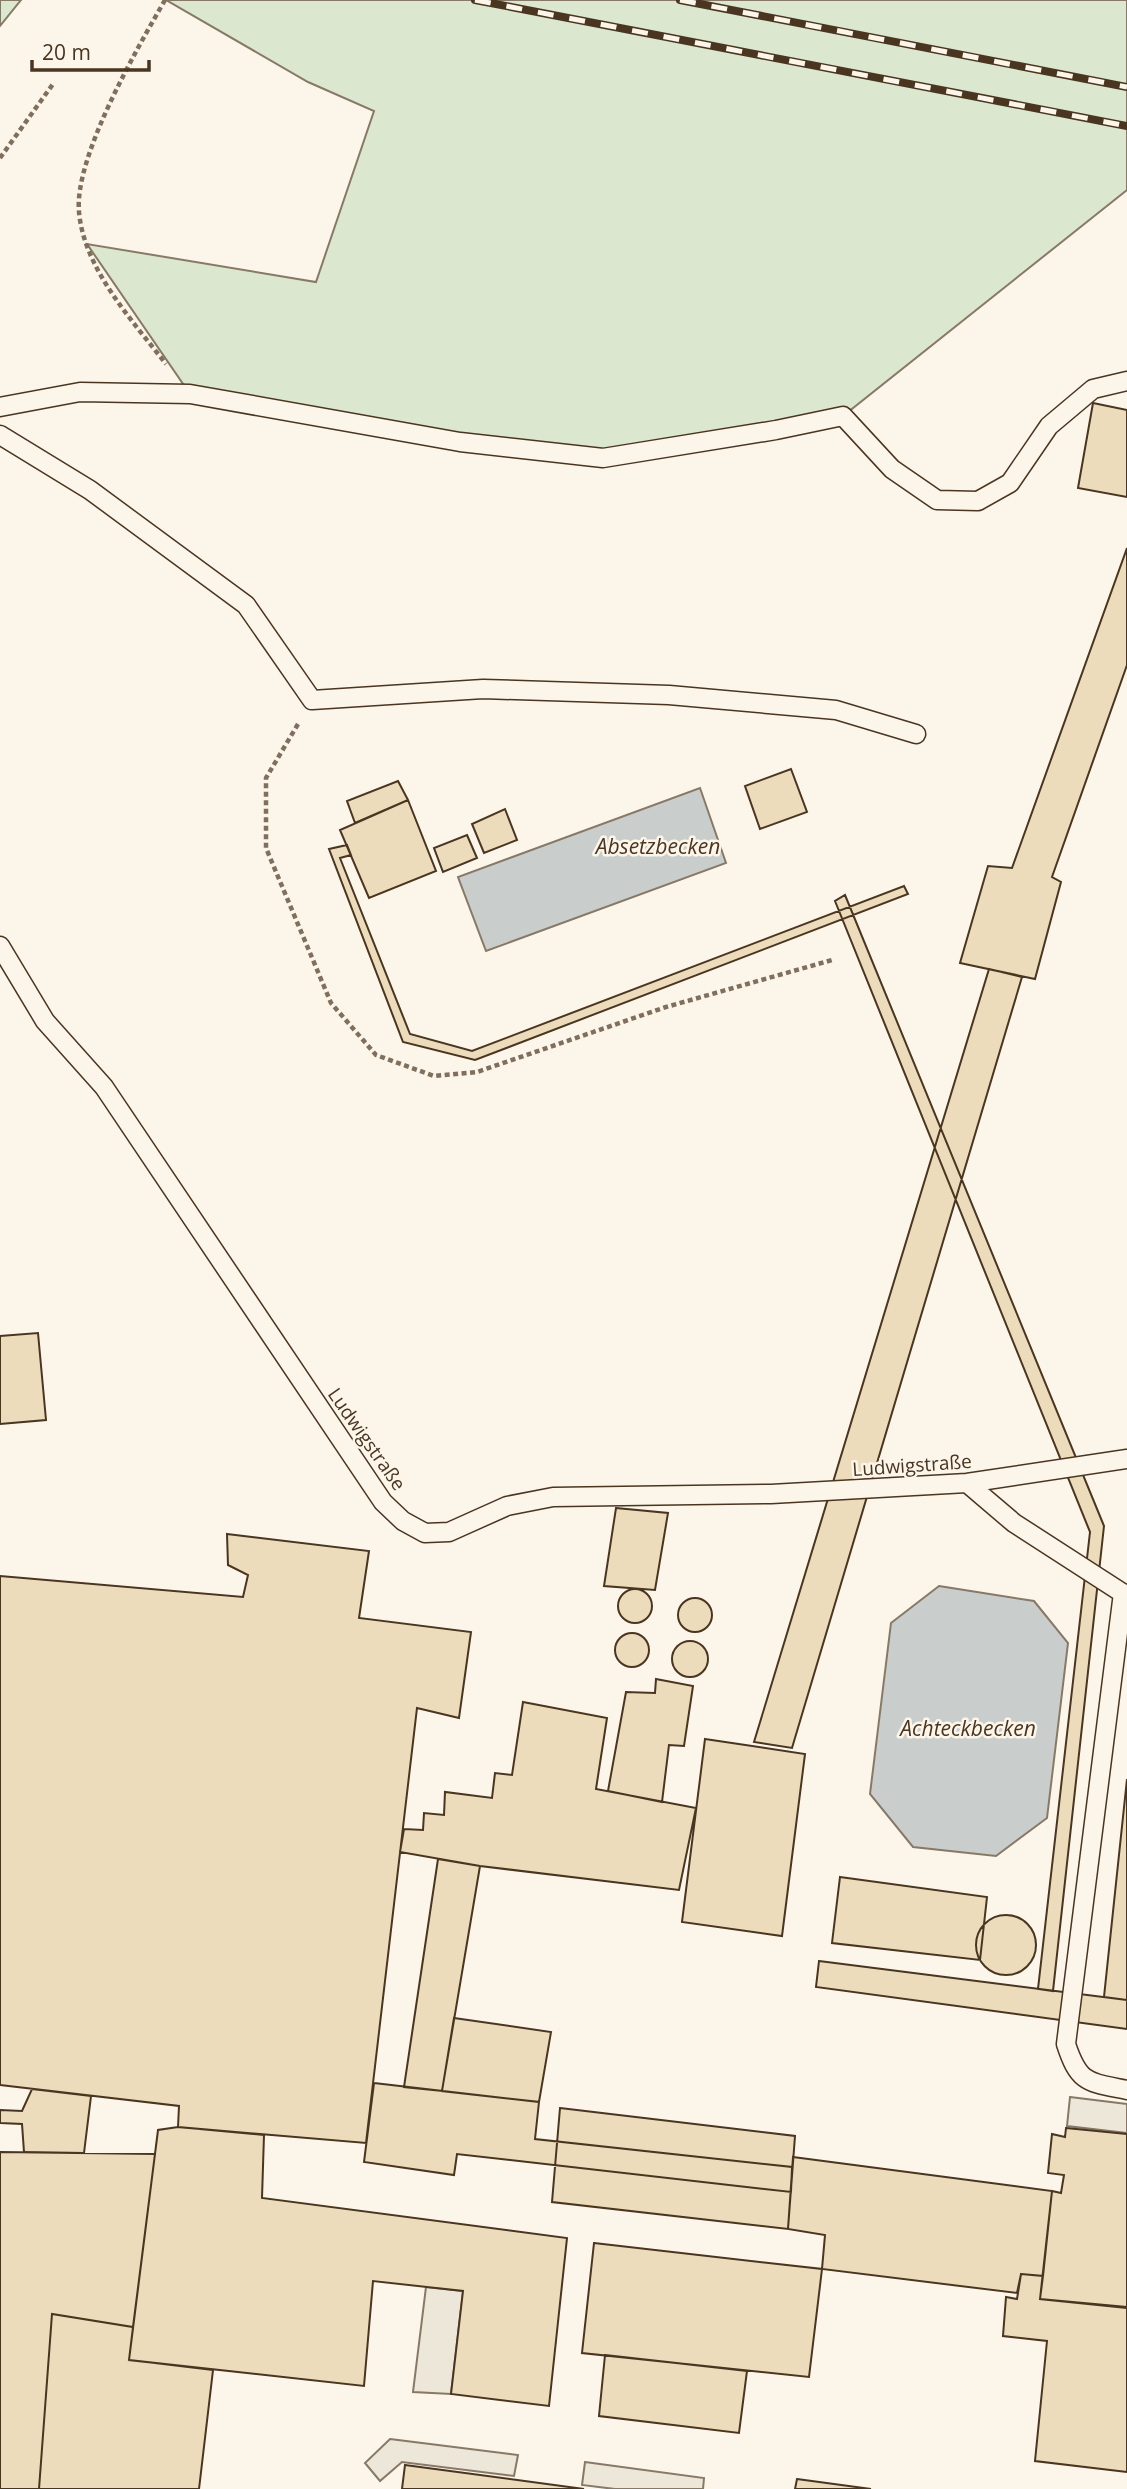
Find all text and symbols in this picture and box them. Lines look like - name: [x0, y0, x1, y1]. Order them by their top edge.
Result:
- scale bar: [32, 28, 149, 72]
- text: 20 m: [42, 38, 91, 66]
- water label: Absetzbecken: [594, 832, 720, 860]
- street label: Ludwigstraße: [322, 1383, 412, 1495]
- street label: Ludwigstraße: [851, 1448, 973, 1482]
- water label: Achteckbecken: [898, 1714, 1036, 1742]

